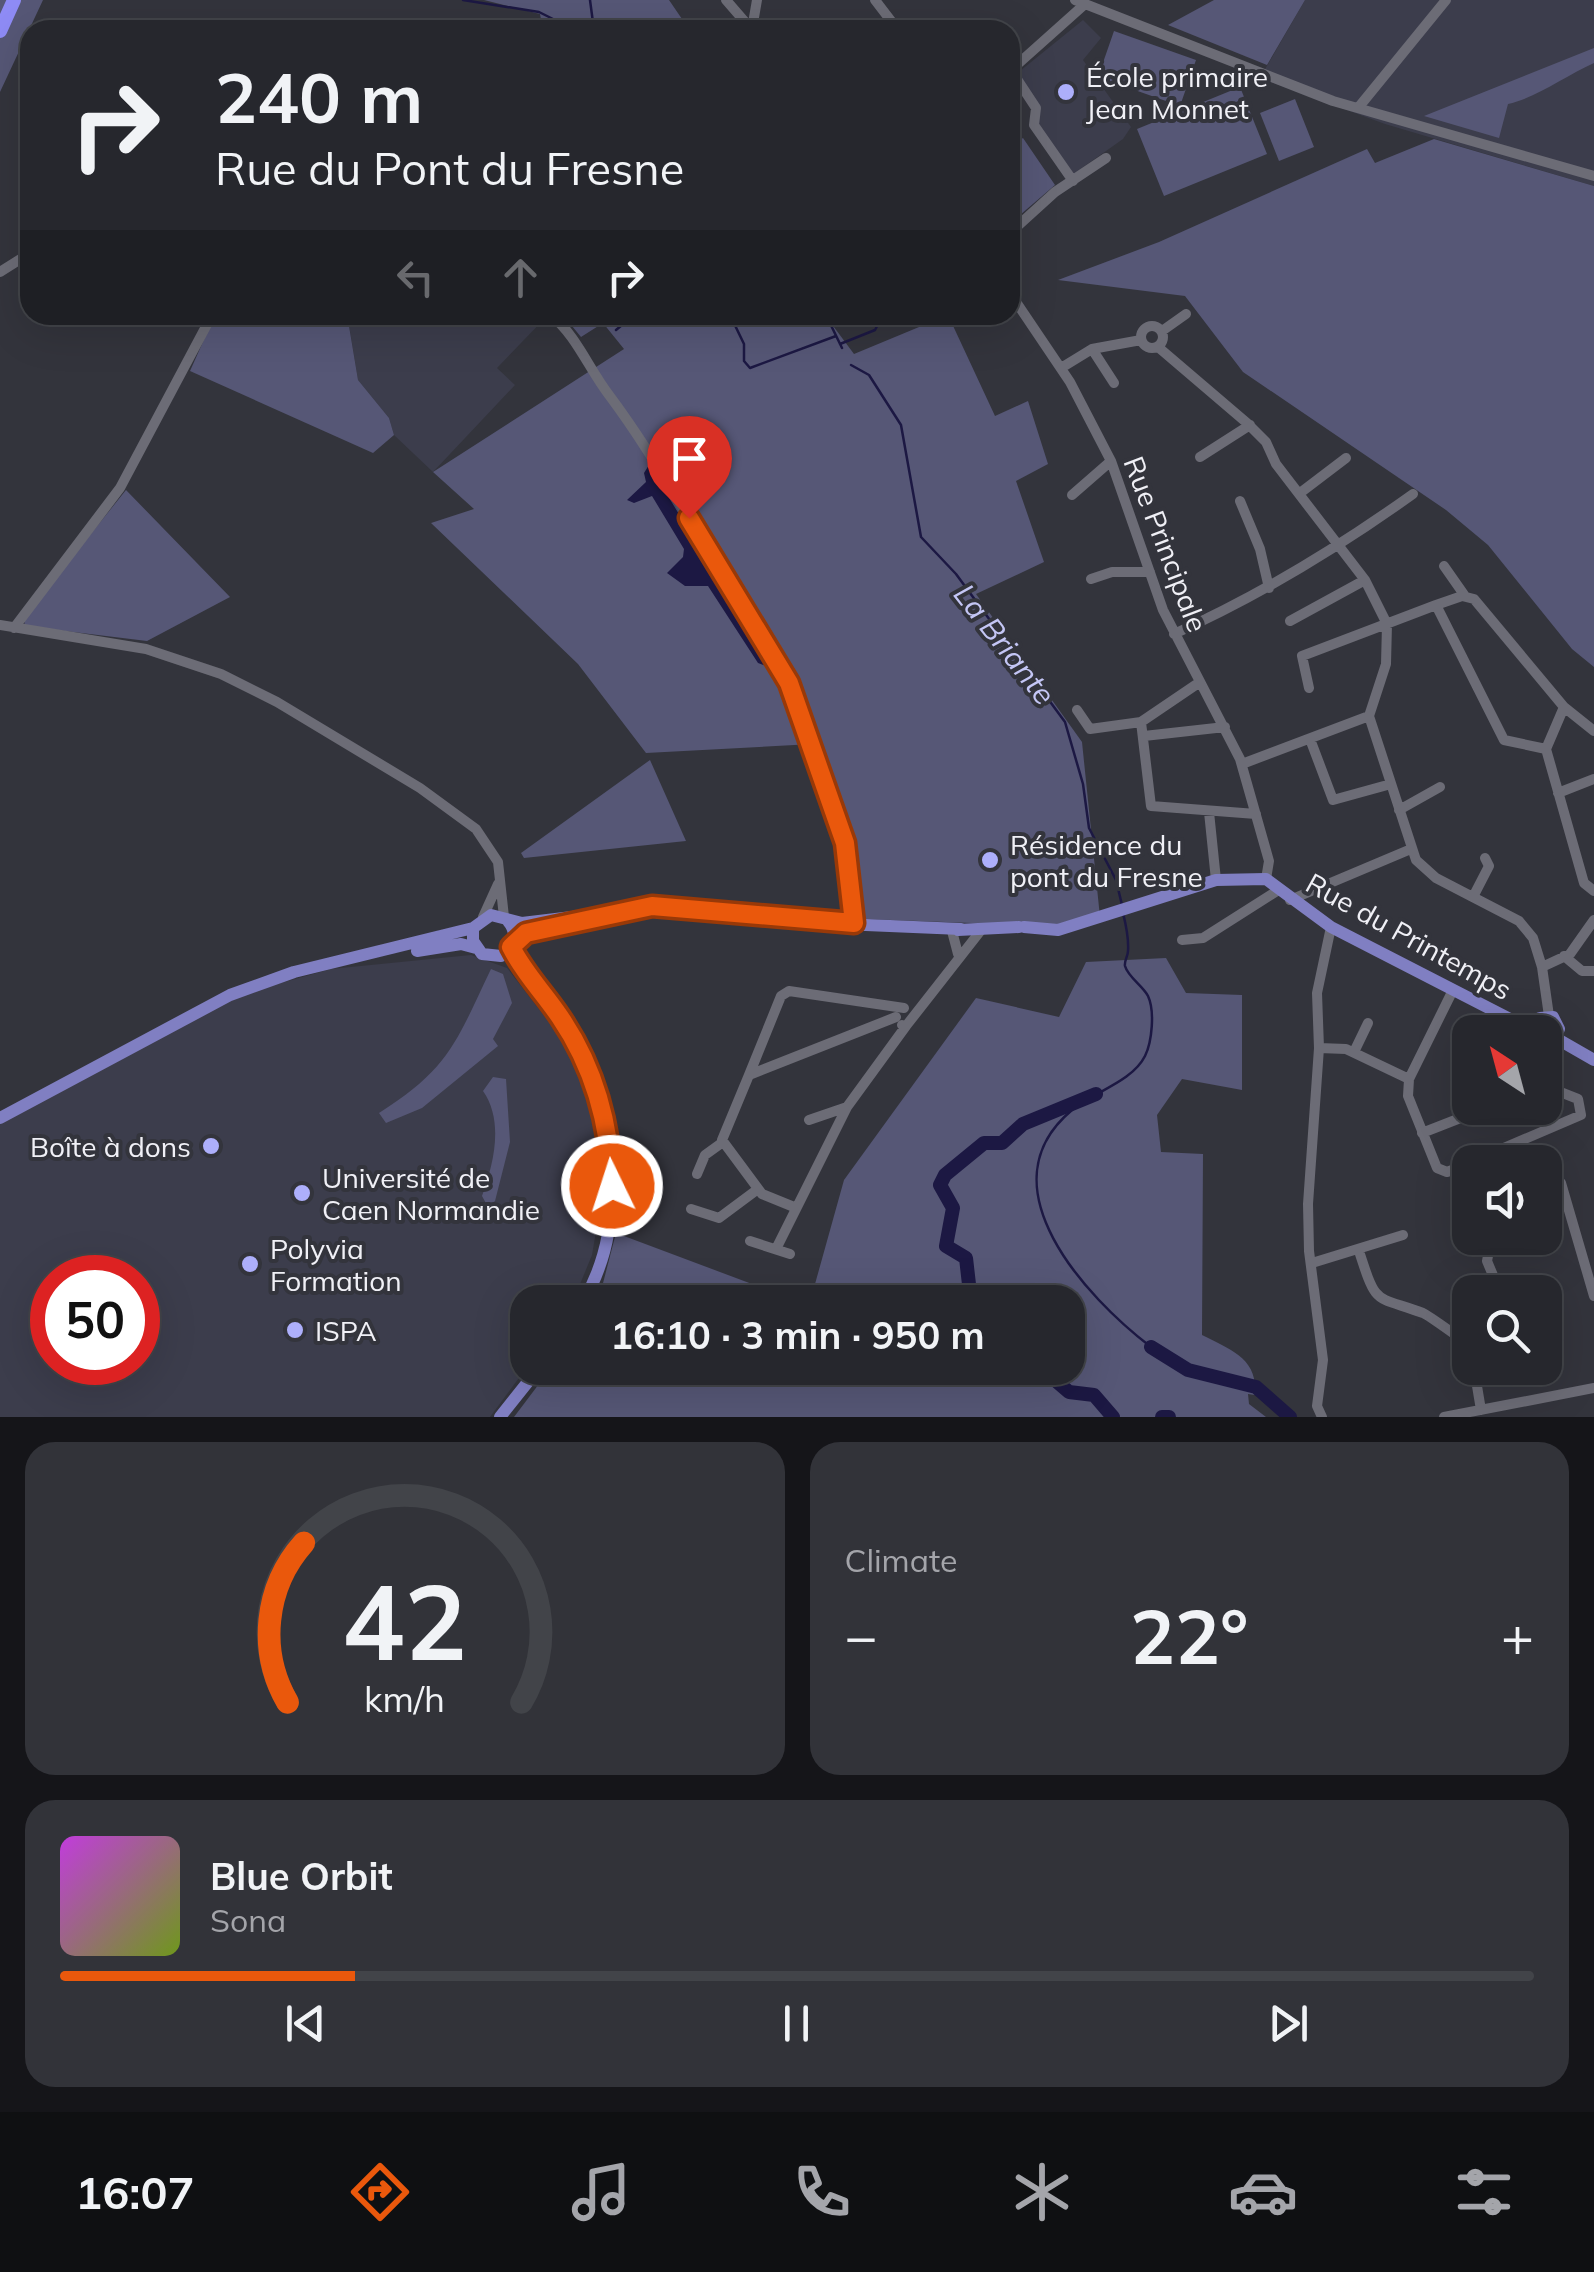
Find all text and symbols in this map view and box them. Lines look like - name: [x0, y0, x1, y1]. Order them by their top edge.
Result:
- text: 240 m: [215, 53, 423, 141]
- place label: École primaire Jean Monnet: [1086, 59, 1268, 126]
- icon: right: [50, 60, 180, 190]
- marker: École primaire Jean Monnet: [1055, 81, 1077, 103]
- text: Rue du Pont du Fresne: [215, 140, 684, 196]
- icon: left: [388, 250, 443, 305]
- icon: ahead: [493, 250, 548, 305]
- icon: right: [598, 250, 653, 305]
- pin: [647, 416, 732, 519]
- icon: arrive: [662, 431, 717, 486]
- street label: Rue Principale: [1116, 451, 1216, 637]
- water label: La Briante: [946, 576, 1064, 712]
- place label: Résidence du pont du Fresne: [1010, 827, 1203, 894]
- marker: Résidence du pont du Fresne: [979, 849, 1001, 871]
- street label: Rue du Printemps: [1300, 865, 1518, 1007]
- north arrow: [1452, 1015, 1562, 1125]
- map controls: [1452, 1015, 1562, 1385]
- place label: Boîte à dons: [30, 1129, 191, 1164]
- position arrow: [560, 1134, 664, 1238]
- marker: Boîte à dons: [200, 1135, 222, 1157]
- button: sound: [1452, 1145, 1562, 1255]
- place label: Université de Caen Normandie: [322, 1160, 540, 1227]
- marker: Université de Caen Normandie: [291, 1182, 313, 1204]
- place label: Polyvia Formation: [270, 1231, 402, 1298]
- marker: Polyvia Formation: [239, 1253, 261, 1275]
- speed limit sign: 50: [30, 1255, 160, 1385]
- button: search: [1452, 1275, 1562, 1385]
- text: 16:10 · 3 min · 950 m: [610, 1311, 985, 1359]
- place label: ISPA: [315, 1313, 377, 1348]
- marker: ISPA: [284, 1319, 306, 1341]
- text: Climate: [845, 1540, 957, 1580]
- text: 42: [342, 1555, 467, 1686]
- text: 22°: [1130, 1589, 1248, 1683]
- text: −: [845, 1601, 878, 1670]
- text: +: [1501, 1601, 1534, 1670]
- text: km/h: [364, 1676, 445, 1721]
- text: Blue Orbit: [210, 1852, 393, 1900]
- text: Sona: [210, 1900, 286, 1940]
- icon: previous: [278, 1996, 333, 2051]
- icon: pause: [769, 1996, 824, 2051]
- icon: next: [1261, 1996, 1316, 2051]
- icon: directions: [345, 2157, 415, 2227]
- icon: music: [566, 2157, 636, 2227]
- icon: phone: [787, 2157, 857, 2227]
- icon: climate: [1007, 2157, 1077, 2227]
- icon: car: [1228, 2157, 1298, 2227]
- icon: filters: [1449, 2157, 1519, 2227]
- text: 16:07: [75, 2164, 195, 2220]

